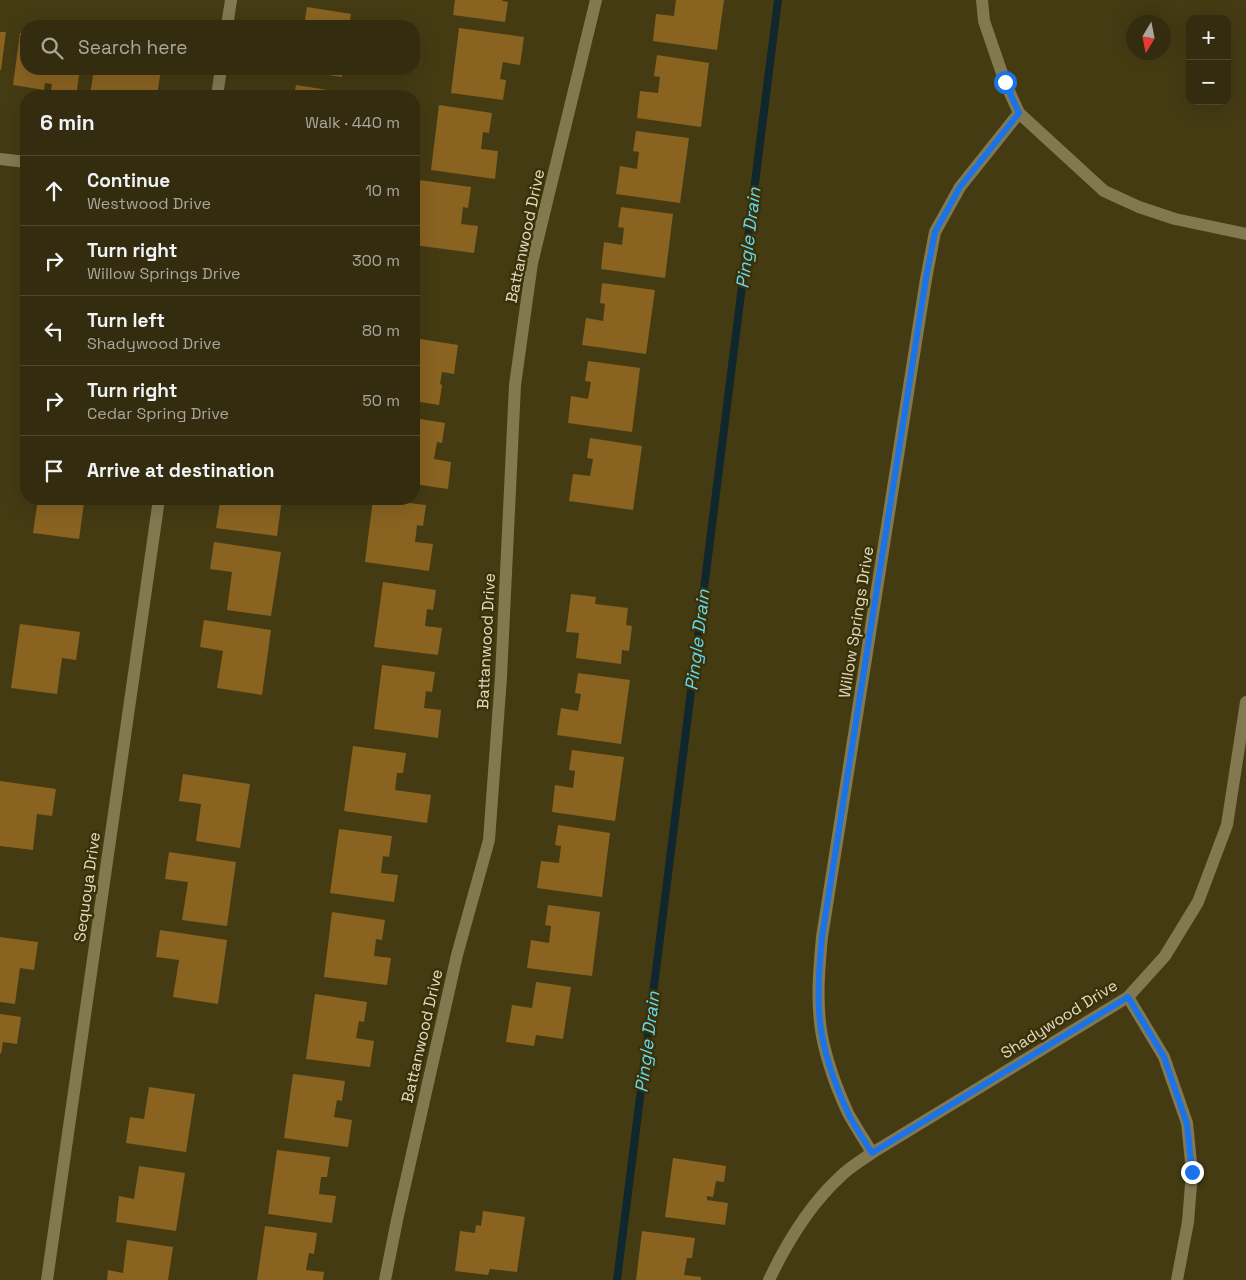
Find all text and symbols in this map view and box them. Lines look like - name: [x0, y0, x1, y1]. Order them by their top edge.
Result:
- north arrow: [1126, 15, 1171, 60]
- map controls: [1186, 15, 1231, 105]
- button: +: [1186, 15, 1231, 60]
- search box: [20, 20, 420, 75]
- icon: search: [38, 34, 66, 62]
- text: Search here: [78, 35, 188, 60]
- button: −: [1186, 60, 1231, 105]
- route start: [994, 71, 1017, 94]
- text: 6 min: [40, 109, 95, 136]
- text: Walk · 440 m: [305, 112, 400, 133]
- street label: Battanwood Drive: [501, 167, 549, 305]
- text: Continue: [87, 168, 170, 193]
- icon: ahead: [40, 177, 68, 205]
- text: 10 m: [365, 180, 400, 201]
- water label: Pingle Drain: [730, 185, 766, 290]
- text: Westwood Drive: [87, 193, 211, 214]
- text: Turn right: [87, 238, 177, 263]
- icon: right: [40, 247, 68, 275]
- text: 300 m: [352, 250, 400, 271]
- text: Willow Springs Drive: [87, 263, 240, 284]
- text: Turn left: [87, 308, 165, 333]
- icon: left: [40, 317, 68, 345]
- text: 80 m: [362, 320, 400, 341]
- text: Shadywood Drive: [87, 333, 221, 354]
- text: Turn right: [87, 378, 177, 403]
- icon: right: [40, 387, 68, 415]
- text: 50 m: [362, 390, 400, 411]
- text: Cedar Spring Drive: [87, 403, 229, 424]
- icon: arrive: [40, 457, 68, 485]
- text: Arrive at destination: [87, 458, 275, 483]
- street label: Willow Springs Drive: [834, 545, 878, 699]
- street label: Battanwood Drive: [472, 572, 500, 710]
- water label: Pingle Drain: [679, 587, 715, 692]
- street label: Sequoya Drive: [69, 831, 105, 943]
- street label: Battanwood Drive: [396, 967, 448, 1105]
- street label: Shadywood Drive: [997, 975, 1121, 1063]
- water label: Pingle Drain: [629, 989, 665, 1094]
- route end: [1181, 1161, 1204, 1184]

